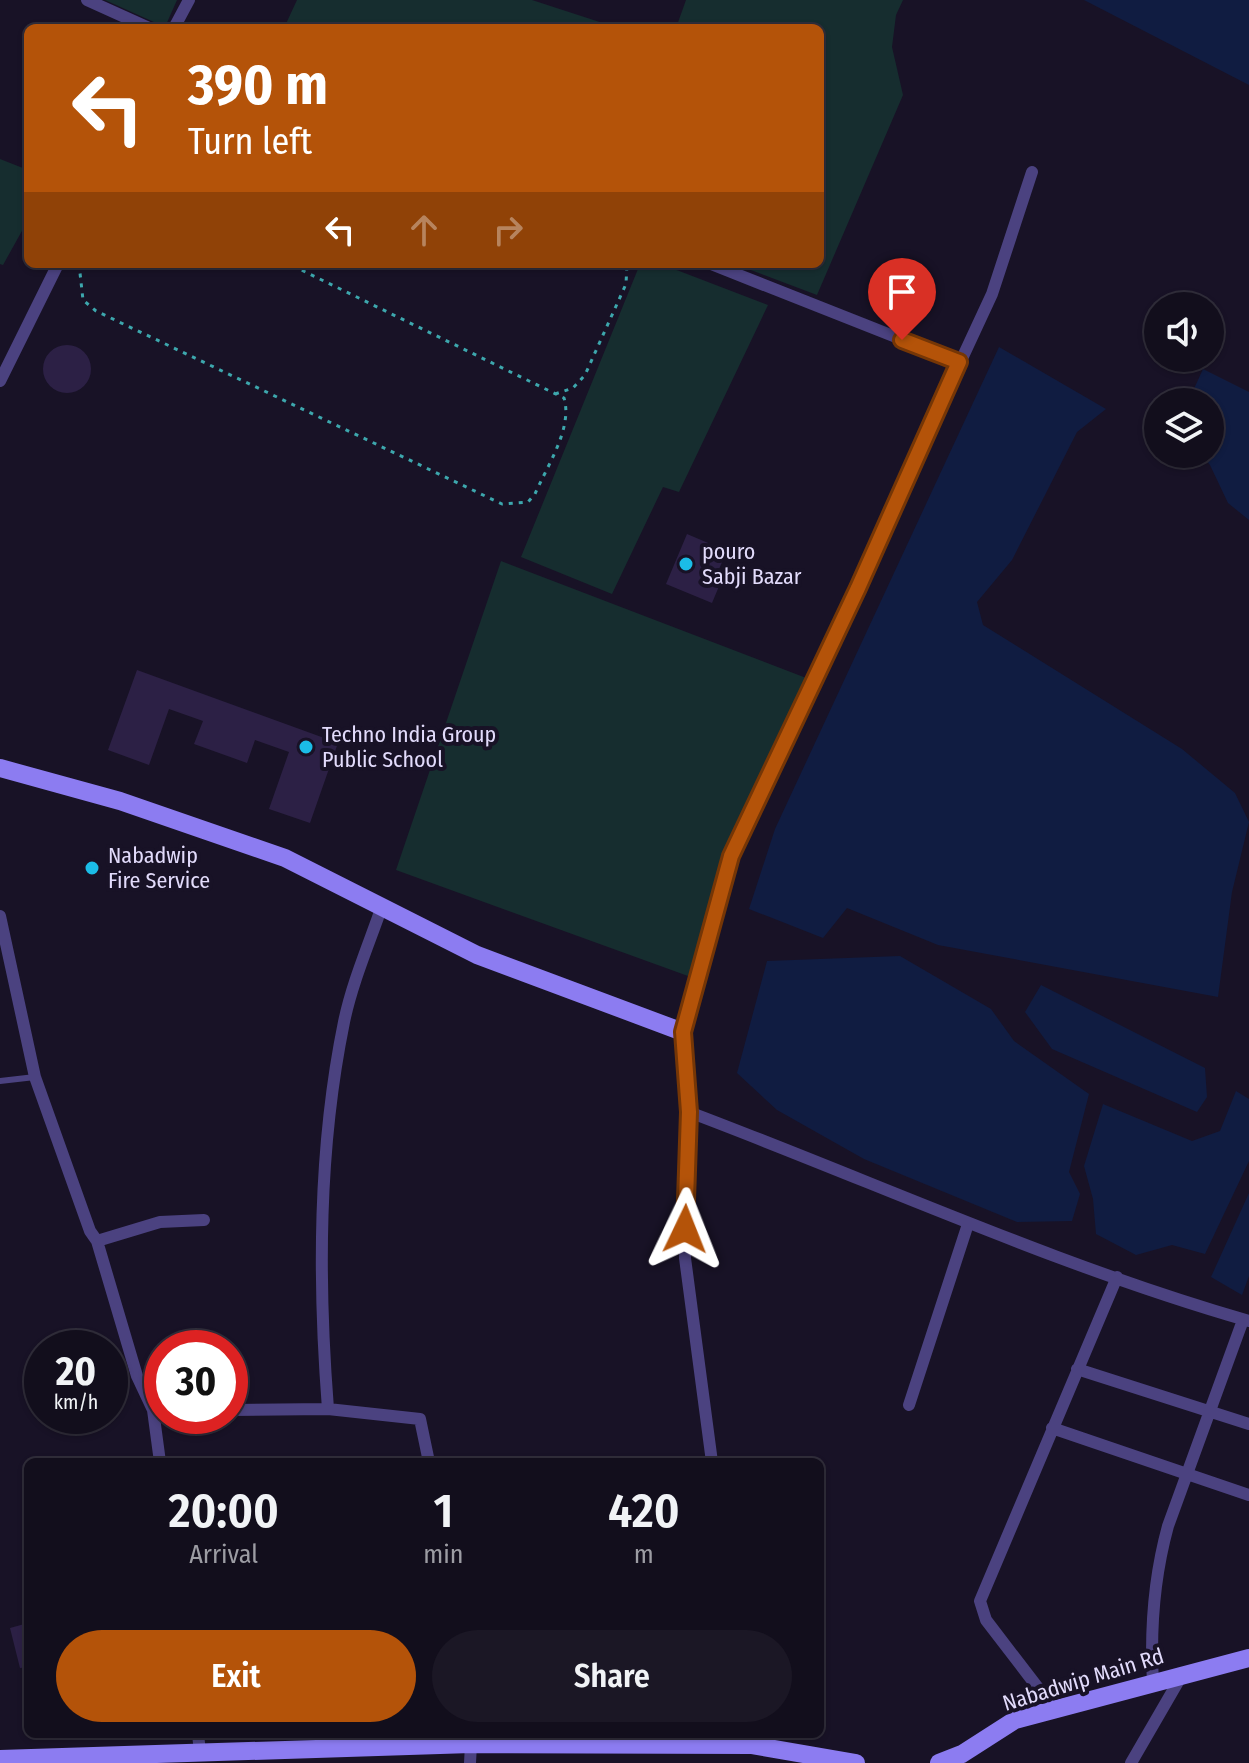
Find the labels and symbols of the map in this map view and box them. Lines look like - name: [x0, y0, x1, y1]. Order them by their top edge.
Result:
- pin: [868, 258, 936, 340]
- place label: pouro Sabji Bazar: [702, 538, 802, 590]
- marker: pouro Sabji Bazar: [677, 555, 695, 573]
- place label: Techno India Group Public School: [322, 721, 496, 773]
- marker: Techno India Group Public School: [297, 738, 315, 756]
- place label: Nabadwip Fire Service: [108, 842, 210, 894]
- marker: Nabadwip Fire Service: [83, 859, 101, 877]
- position arrow: [643, 1187, 727, 1271]
- speed limit sign: 30: [144, 1330, 248, 1434]
- street label: Nabadwip Main Rd: [999, 1642, 1167, 1717]

